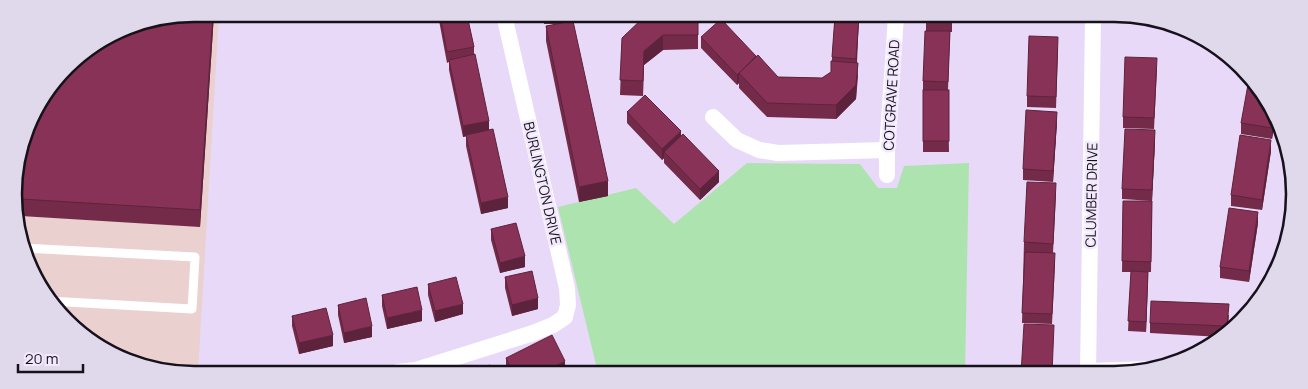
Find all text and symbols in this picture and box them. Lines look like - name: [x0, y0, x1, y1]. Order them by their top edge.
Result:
- street label: COTGRAVE ROAD: [879, 39, 903, 151]
- street label: BURLINGTON DRIVE: [520, 120, 566, 246]
- street label: CLUMBER DRIVE: [1081, 142, 1101, 248]
- scale bar: [18, 342, 82, 374]
- text: 20 m: [25, 348, 58, 369]

